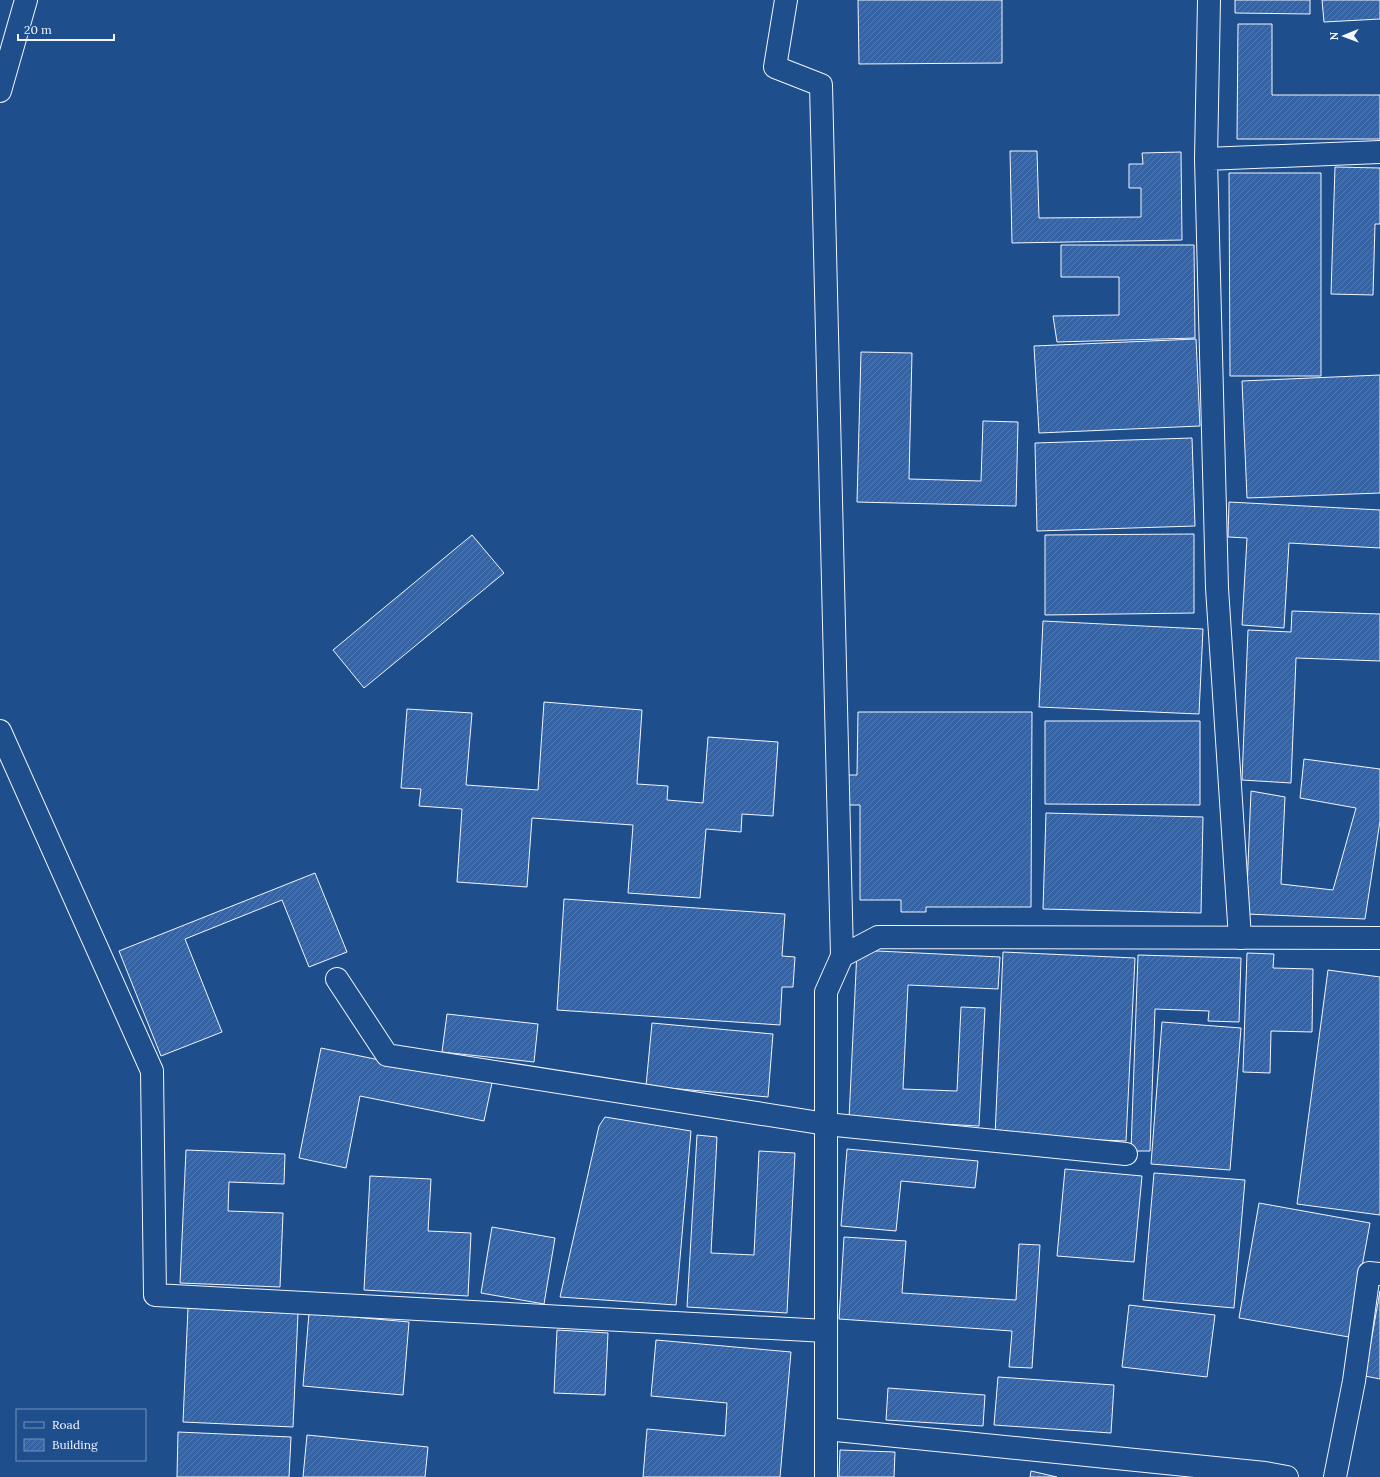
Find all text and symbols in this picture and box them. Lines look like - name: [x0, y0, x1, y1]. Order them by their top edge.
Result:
- scale bar: [18, 16, 114, 42]
- north arrow: [1324, 16, 1364, 56]
- text: 20 m: [24, 22, 52, 37]
- text: N: [1327, 31, 1341, 41]
- legend: [16, 1409, 146, 1461]
- text: Road: [52, 1417, 80, 1432]
- text: Building: [52, 1437, 98, 1452]

